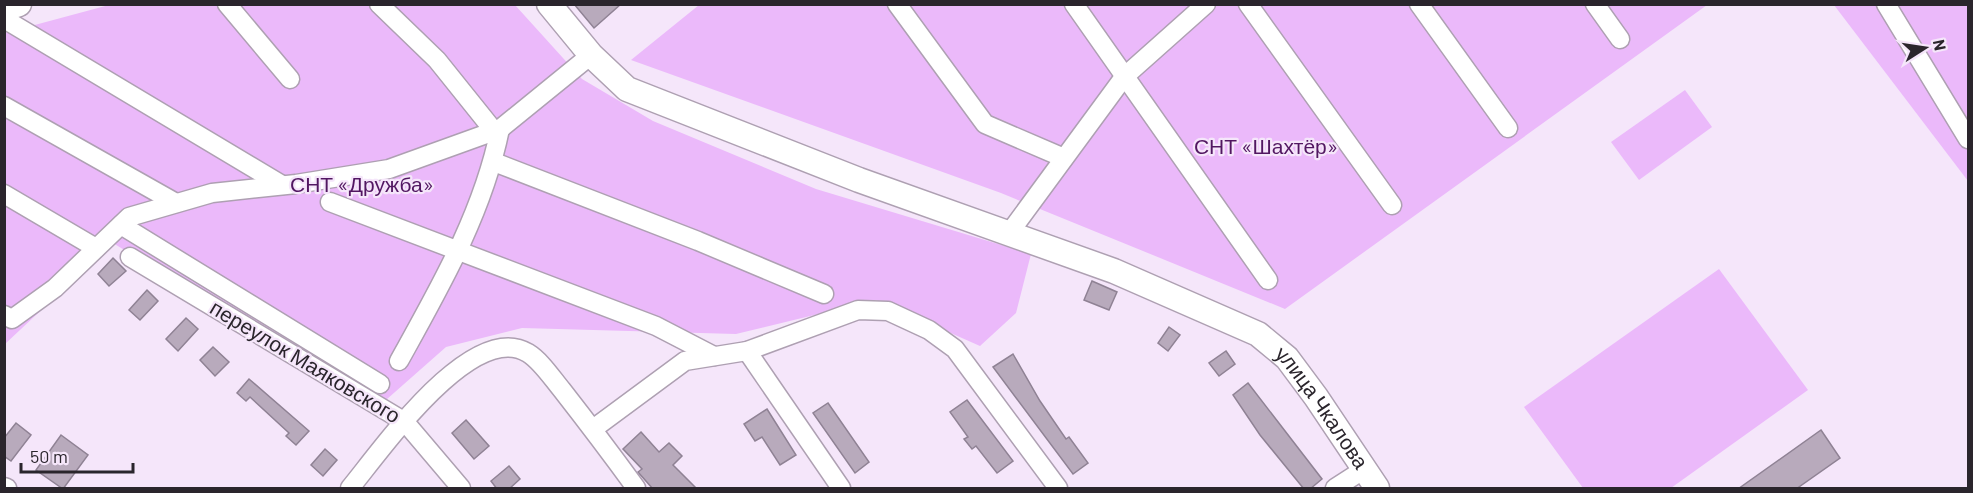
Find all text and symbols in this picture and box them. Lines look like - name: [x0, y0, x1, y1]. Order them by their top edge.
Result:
- north arrow: [1895, 18, 1955, 78]
- text: N: [1930, 38, 1951, 52]
- park label: СНТ «Шахтёр»: [1194, 133, 1338, 158]
- park label: СНТ «Дружба»: [290, 171, 434, 196]
- street label: переулок Маяковского: [206, 294, 405, 427]
- street label: улица Чкалова: [1271, 340, 1375, 473]
- scale bar: [21, 436, 134, 474]
- text: 50 m: [30, 445, 68, 467]

